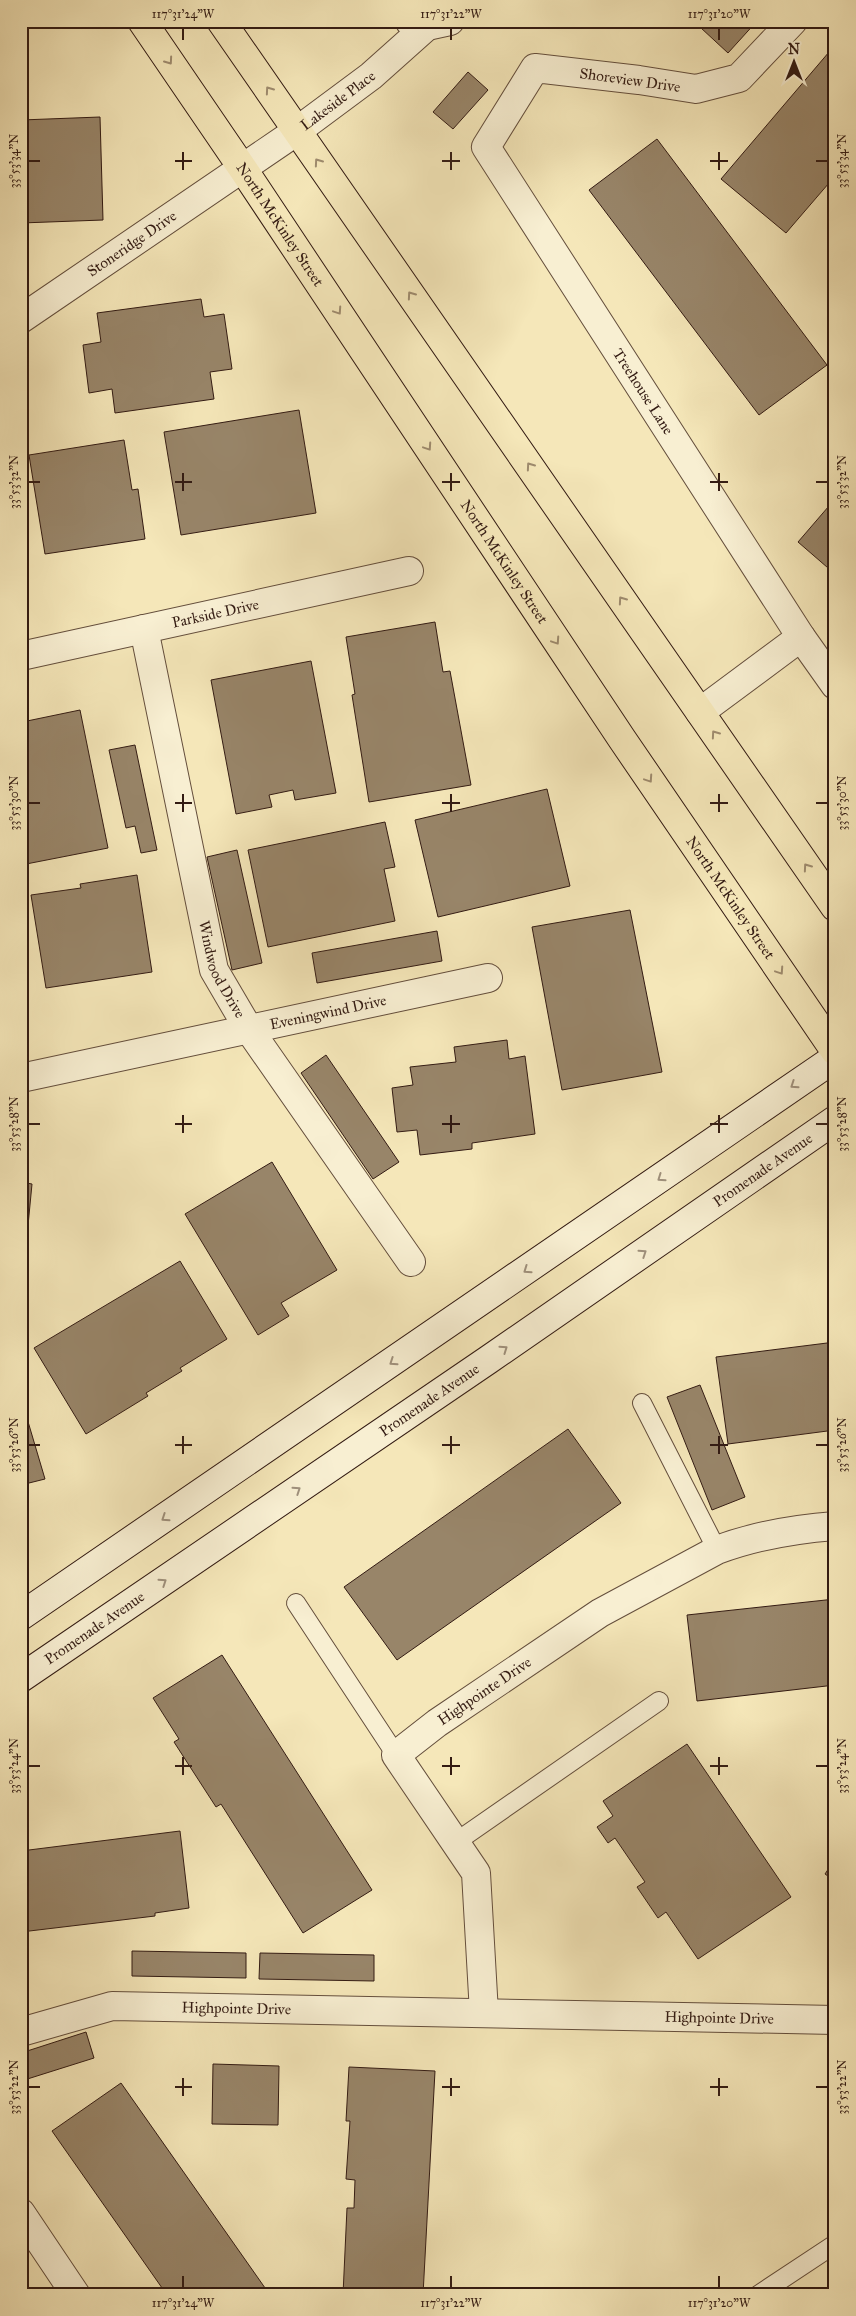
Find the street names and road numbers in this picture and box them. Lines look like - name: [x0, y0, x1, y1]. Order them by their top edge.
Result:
- street label: Shoreview Drive: [578, 64, 682, 96]
- street label: Lakeside Place: [297, 67, 379, 134]
- street label: North McKinley Street: [232, 159, 328, 291]
- street label: Stoneridge Drive: [84, 207, 180, 280]
- street label: Treehouse Lane: [609, 345, 677, 438]
- street label: North McKinley Street: [457, 497, 552, 628]
- street label: Parkside Drive: [170, 595, 261, 632]
- street label: North McKinley Street: [682, 833, 779, 963]
- street label: Windwood Drive: [195, 919, 249, 1021]
- street label: Eveningwind Drive: [268, 991, 388, 1033]
- street label: Promenade Avenue: [709, 1129, 816, 1211]
- street label: Promenade Avenue: [376, 1360, 483, 1440]
- street label: Promenade Avenue: [41, 1588, 148, 1668]
- street label: Highpointe Drive: [434, 1653, 535, 1729]
- street label: Highpointe Drive: [181, 1998, 291, 2018]
- street label: Highpointe Drive: [664, 2008, 774, 2028]

